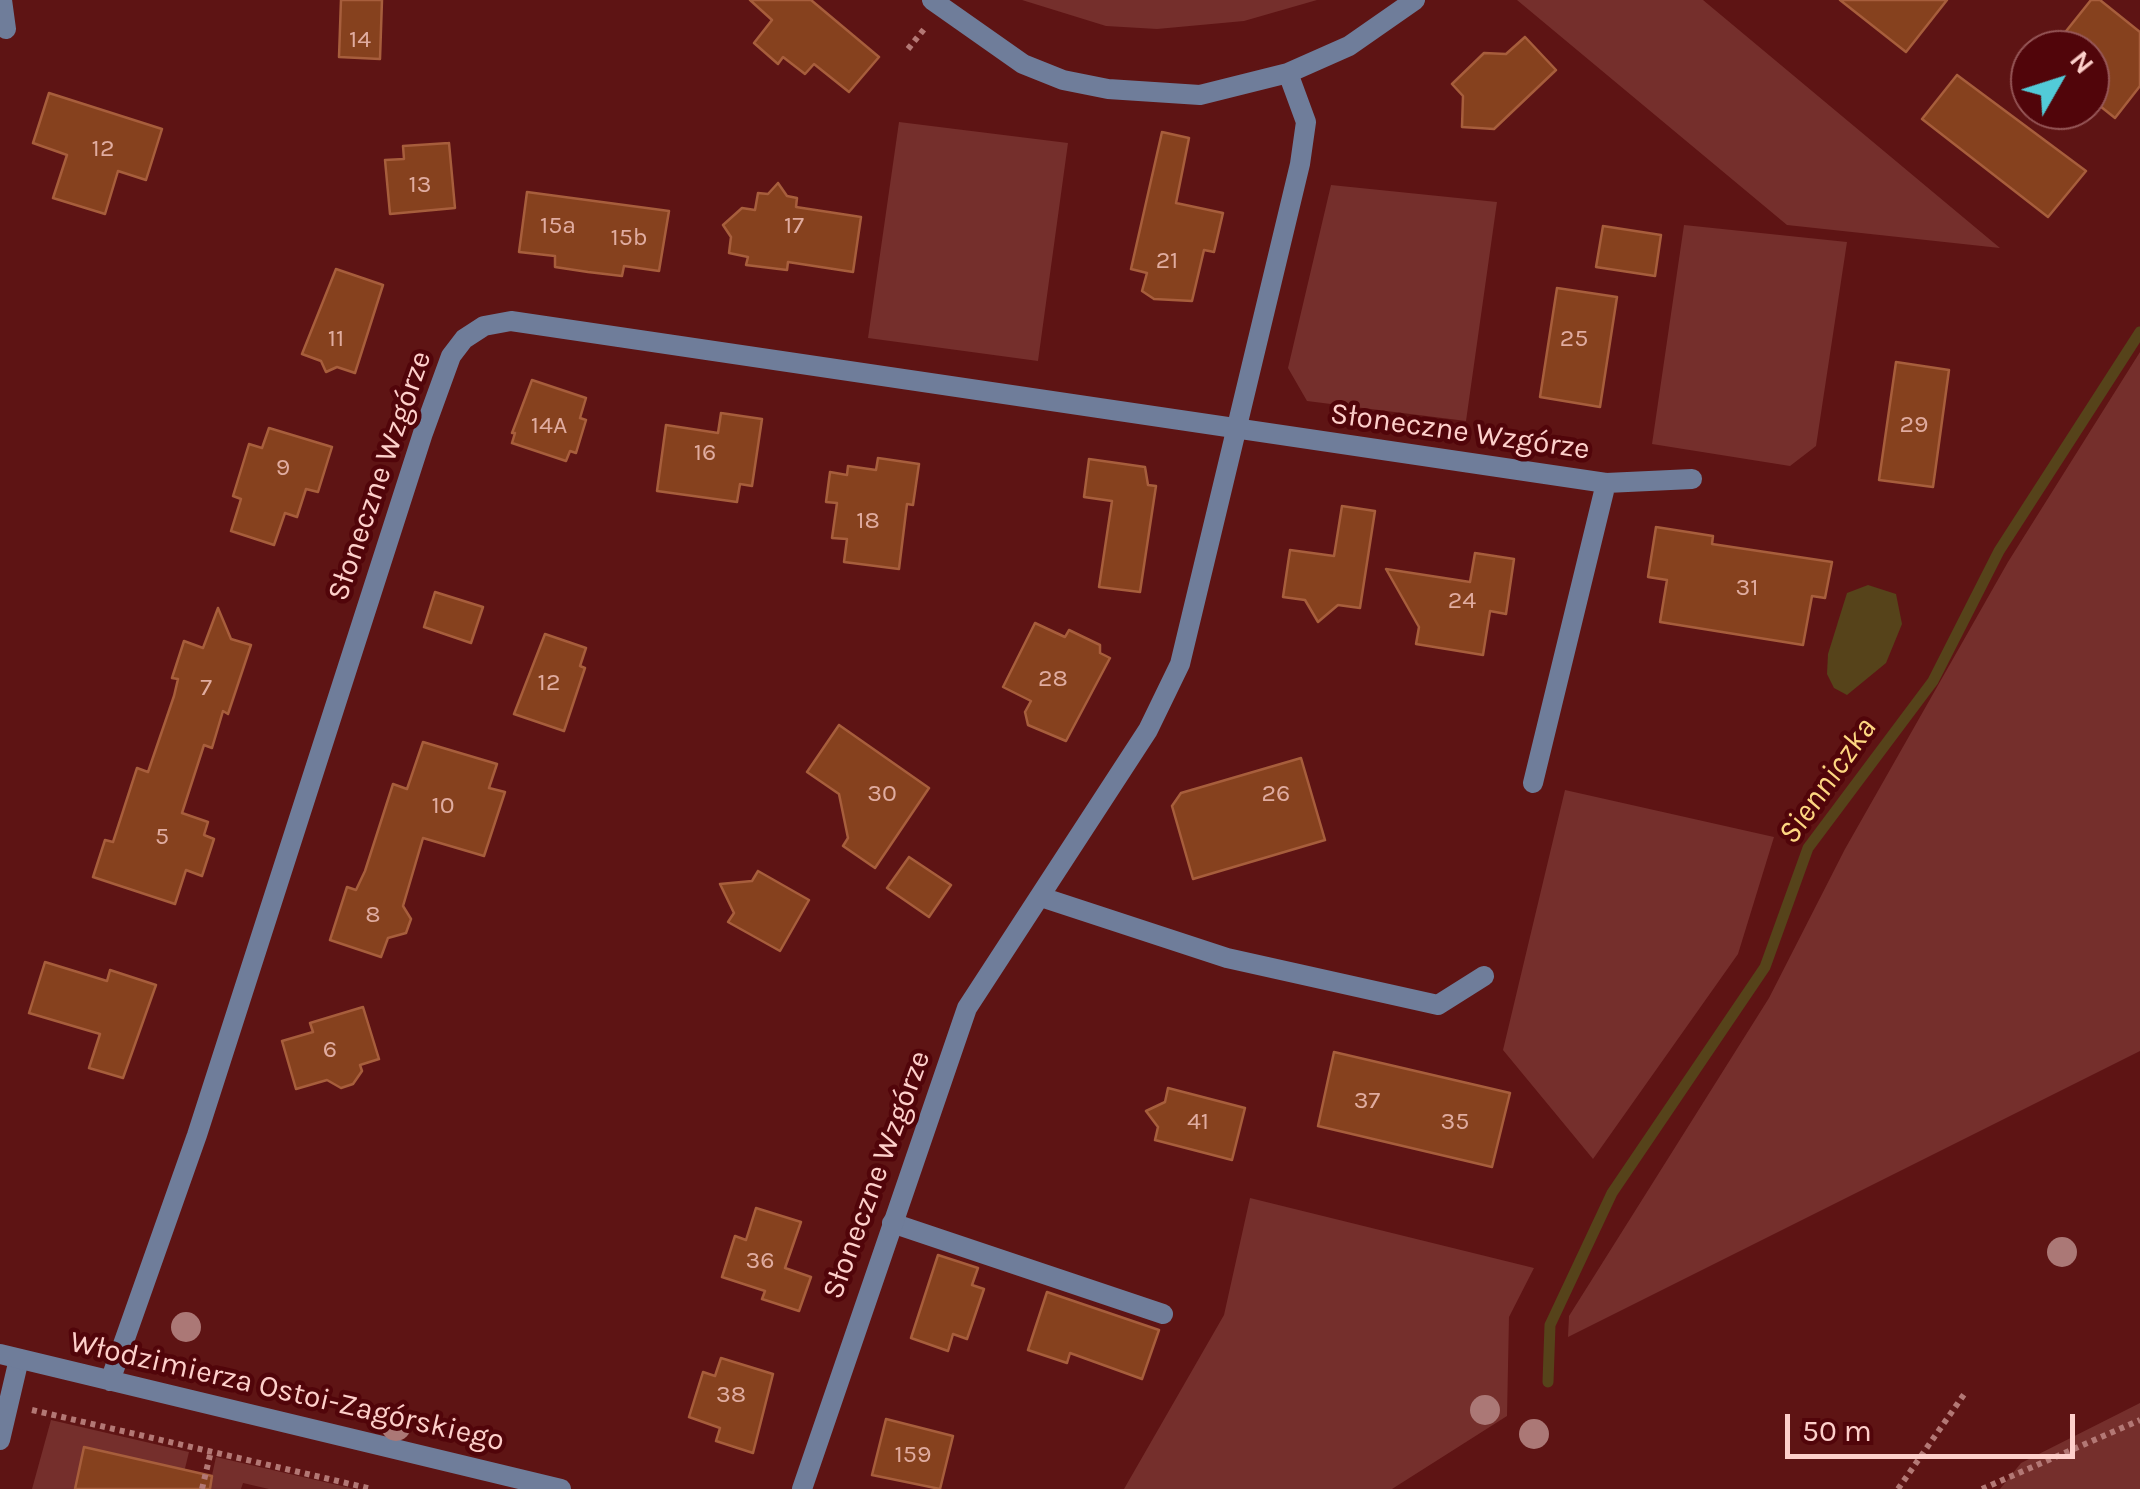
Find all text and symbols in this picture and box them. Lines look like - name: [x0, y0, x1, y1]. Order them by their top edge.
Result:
- house number: 14: [349, 25, 371, 55]
- north arrow: [2010, 30, 2110, 130]
- text: N: [2063, 44, 2101, 80]
- house number: 12: [92, 134, 114, 164]
- house number: 13: [408, 170, 432, 200]
- house number: 15a: [540, 211, 576, 241]
- house number: 17: [784, 211, 804, 241]
- house number: 15b: [610, 223, 648, 253]
- house number: 21: [1156, 246, 1178, 276]
- house number: 11: [328, 324, 344, 354]
- house number: 25: [1560, 324, 1588, 354]
- street label: Słoneczne Wzgórze: [320, 346, 440, 606]
- street label: Słoneczne Wzgórze: [1328, 396, 1592, 468]
- house number: 29: [1900, 410, 1928, 440]
- house number: 14A: [531, 411, 567, 441]
- house number: 16: [694, 438, 716, 468]
- house number: 9: [276, 453, 290, 483]
- house number: 18: [856, 506, 880, 536]
- house number: 31: [1735, 573, 1759, 603]
- house number: 24: [1448, 586, 1476, 616]
- house number: 28: [1038, 664, 1068, 694]
- house number: 12: [538, 668, 560, 698]
- house number: 7: [200, 673, 212, 703]
- water label: Sienniczka: [1771, 711, 1885, 851]
- house number: 30: [867, 779, 897, 809]
- house number: 26: [1262, 779, 1290, 809]
- house number: 10: [431, 791, 455, 821]
- house number: 5: [155, 822, 169, 852]
- house number: 8: [365, 900, 381, 930]
- house number: 6: [323, 1035, 337, 1065]
- street label: Słoneczne Wzgórze: [815, 1046, 939, 1304]
- house number: 37: [1354, 1086, 1380, 1116]
- house number: 41: [1187, 1107, 1209, 1137]
- house number: 35: [1441, 1107, 1469, 1137]
- house number: 36: [745, 1246, 775, 1276]
- street label: Włodzimierza Ostoi-Zagórskiego: [66, 1324, 508, 1460]
- house number: 38: [716, 1380, 746, 1410]
- scale bar: [1790, 1394, 2080, 1456]
- text: 50 m: [1802, 1413, 1872, 1449]
- house number: 159: [895, 1440, 931, 1470]

